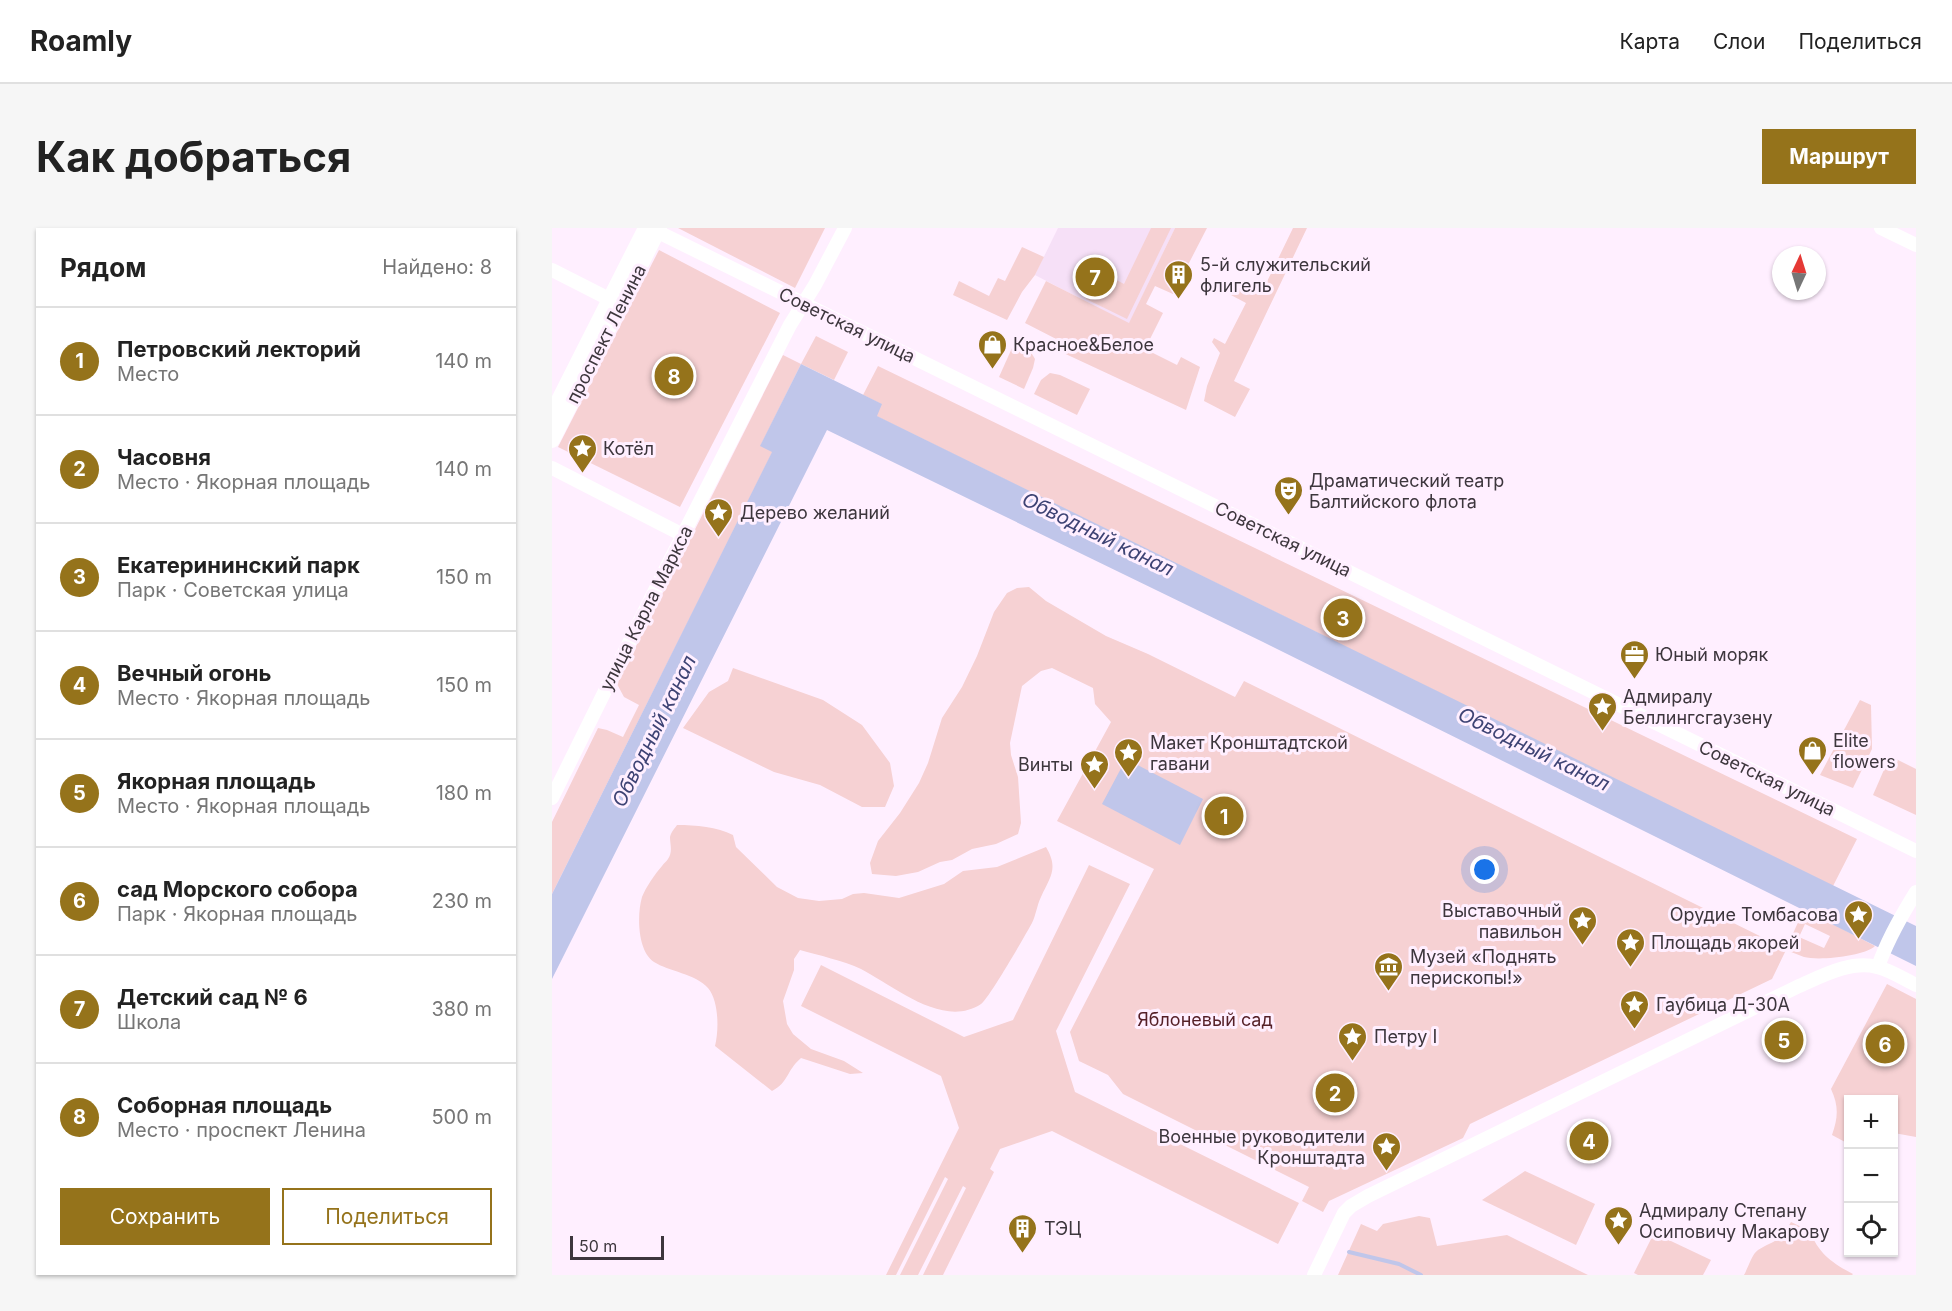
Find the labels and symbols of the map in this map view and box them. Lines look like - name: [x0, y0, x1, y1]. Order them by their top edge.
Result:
- north arrow: [1772, 246, 1826, 300]
- pin: 7: [1076, 254, 1114, 300]
- place label: 5-й служительский флигель: [1200, 254, 1371, 296]
- building icon: 5-й служительский флигель: [1163, 258, 1195, 300]
- street label: проспект Ленина: [562, 261, 650, 407]
- street label: Советская улица: [775, 283, 919, 367]
- shop icon: Красное&Белое: [976, 328, 1008, 370]
- place label: Красное&Белое: [1013, 334, 1154, 355]
- pin: 8: [654, 354, 694, 398]
- place icon: Котёл: [566, 432, 598, 474]
- place label: Котёл: [603, 438, 654, 459]
- place label: Драматический театр Балтийского флота: [1309, 470, 1504, 512]
- theatre icon: Драматический театр Балтийского флота: [1272, 474, 1304, 516]
- water label: Обводный канал: [1018, 487, 1178, 581]
- place icon: Дерево желаний: [703, 496, 735, 538]
- street label: Советская улица: [1211, 497, 1355, 581]
- place label: Дерево желаний: [740, 502, 890, 523]
- street label: улица Карла Маркса: [595, 522, 697, 694]
- pin: 3: [1324, 596, 1362, 640]
- office icon: Юный моряк: [1618, 638, 1650, 680]
- place label: Юный моряк: [1655, 644, 1769, 665]
- water label: Обводный канал: [607, 651, 701, 811]
- place label: Адмиралу Беллингсгаузену: [1623, 686, 1773, 728]
- place icon: Адмиралу Беллингсгаузену: [1586, 690, 1618, 732]
- water label: Обводный канал: [1454, 702, 1614, 796]
- place label: Elite flowers: [1833, 730, 1896, 772]
- place label: Макет Кронштадтской гавани: [1150, 732, 1348, 774]
- shop icon: Elite flowers: [1796, 734, 1828, 776]
- place icon: Макет Кронштадтской гавани: [1113, 736, 1145, 778]
- street label: Советская улица: [1695, 736, 1839, 820]
- place icon: Винты: [1078, 748, 1110, 790]
- place label: Винты: [1018, 754, 1073, 775]
- pin: 1: [1204, 794, 1244, 838]
- your location: [1470, 855, 1499, 884]
- place icon: Орудие Томбасова: [1843, 898, 1875, 940]
- place label: Выставочный павильон: [1442, 900, 1562, 942]
- place icon: Выставочный павильон: [1567, 904, 1599, 946]
- place label: Орудие Томбасова: [1670, 904, 1838, 925]
- place icon: Площадь якорей: [1614, 926, 1646, 968]
- place label: Площадь якорей: [1651, 932, 1799, 953]
- place label: Музей «Поднять перископы!»: [1410, 946, 1557, 988]
- museum icon: Музей «Поднять перископы!»: [1373, 950, 1405, 992]
- place icon: Гаубица Д-30А: [1619, 988, 1651, 1030]
- place label: Гаубица Д-30А: [1656, 994, 1790, 1015]
- park label: Яблоневый сад: [1137, 1009, 1273, 1030]
- pin: 5: [1764, 1018, 1804, 1062]
- place icon: Петру I: [1337, 1020, 1369, 1062]
- pin: 6: [1866, 1022, 1904, 1066]
- place label: Петру I: [1374, 1026, 1437, 1047]
- pin: 2: [1316, 1070, 1354, 1116]
- pin: 4: [1570, 1118, 1608, 1164]
- place label: Военные руководители Кронштадта: [1158, 1126, 1365, 1168]
- place icon: Военные руководители Кронштадта: [1370, 1130, 1402, 1172]
- place label: Адмиралу Степану Осиповичу Макарову: [1639, 1200, 1830, 1242]
- place icon: Адмиралу Степану Осиповичу Макарову: [1602, 1204, 1634, 1246]
- building icon: ТЭЦ: [1007, 1212, 1039, 1254]
- place label: ТЭЦ: [1044, 1218, 1081, 1239]
- scale bar: [570, 1233, 664, 1260]

